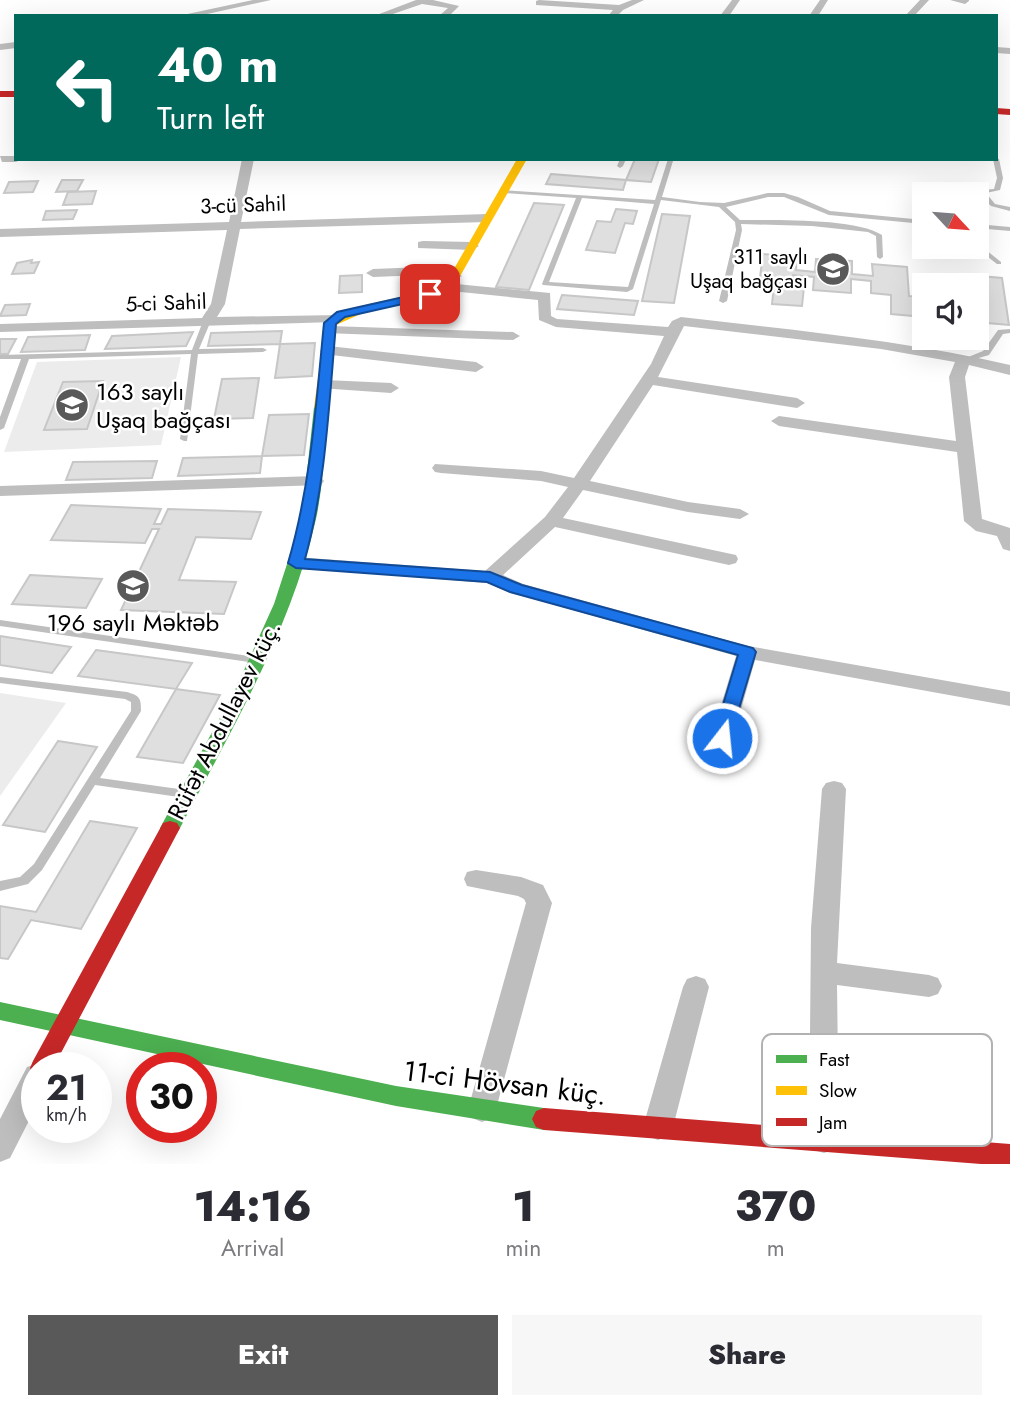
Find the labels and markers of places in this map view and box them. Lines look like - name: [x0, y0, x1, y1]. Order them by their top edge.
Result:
- place label: 311 saylı Uşaq bağçası: [690, 242, 808, 296]
- school or university icon: 311 saylı Uşaq bağçası: [814, 250, 852, 288]
- pin: [400, 264, 460, 324]
- place label: 163 saylı Uşaq bağçası: [96, 374, 231, 437]
- school or university icon: 163 saylı Uşaq bağçası: [53, 386, 91, 424]
- school or university icon: 196 saylı Məktəb: [114, 567, 152, 605]
- place label: 196 saylı Məktəb: [47, 605, 219, 640]

